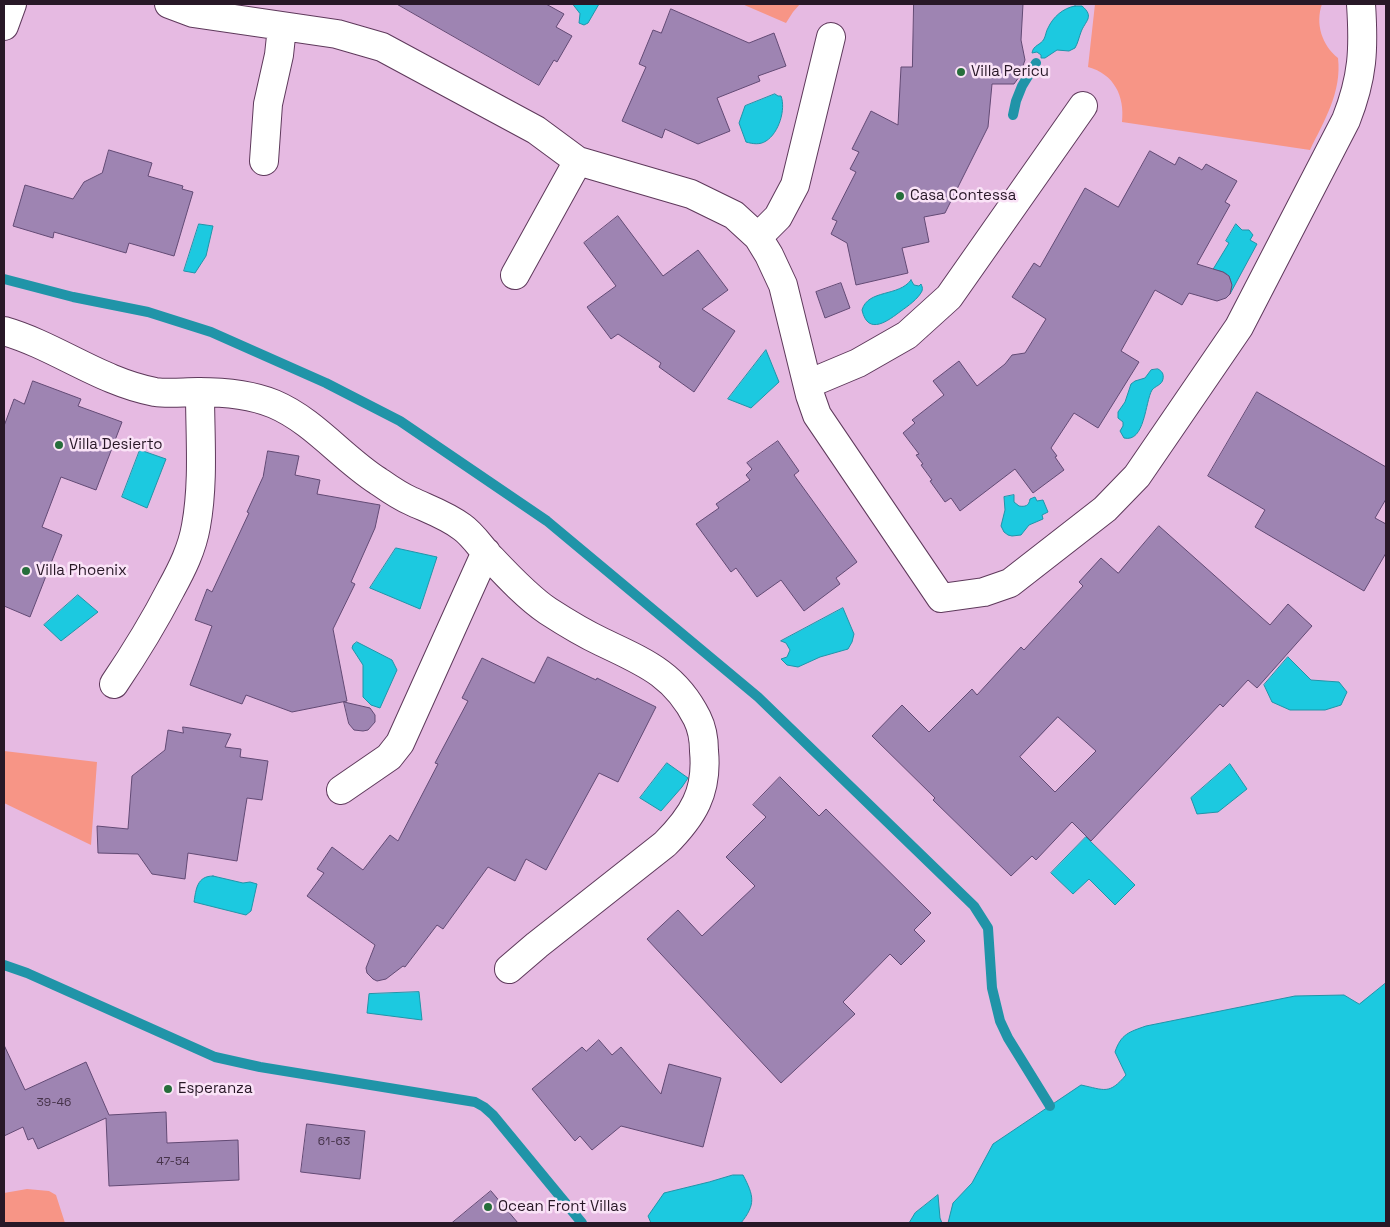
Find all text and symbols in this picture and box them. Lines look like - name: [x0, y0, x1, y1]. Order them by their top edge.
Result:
- place label: Villa Pericu: [971, 63, 1049, 81]
- marker: Villa Pericu: [955, 66, 967, 78]
- place label: Casa Contessa: [910, 187, 1016, 205]
- marker: Casa Contessa: [894, 190, 906, 202]
- place label: Villa Desierto: [69, 436, 163, 454]
- marker: Villa Desierto: [53, 439, 65, 451]
- place label: Villa Phoenix: [36, 562, 127, 580]
- marker: Villa Phoenix: [20, 565, 32, 577]
- place label: Esperanza: [178, 1080, 253, 1098]
- marker: Esperanza: [162, 1083, 174, 1095]
- house number: 39-46: [37, 1096, 71, 1110]
- house number: 61-63: [318, 1135, 350, 1149]
- house number: 47-54: [156, 1155, 190, 1169]
- place label: Ocean Front Villas: [498, 1198, 627, 1216]
- marker: Ocean Front Villas: [482, 1201, 494, 1213]

